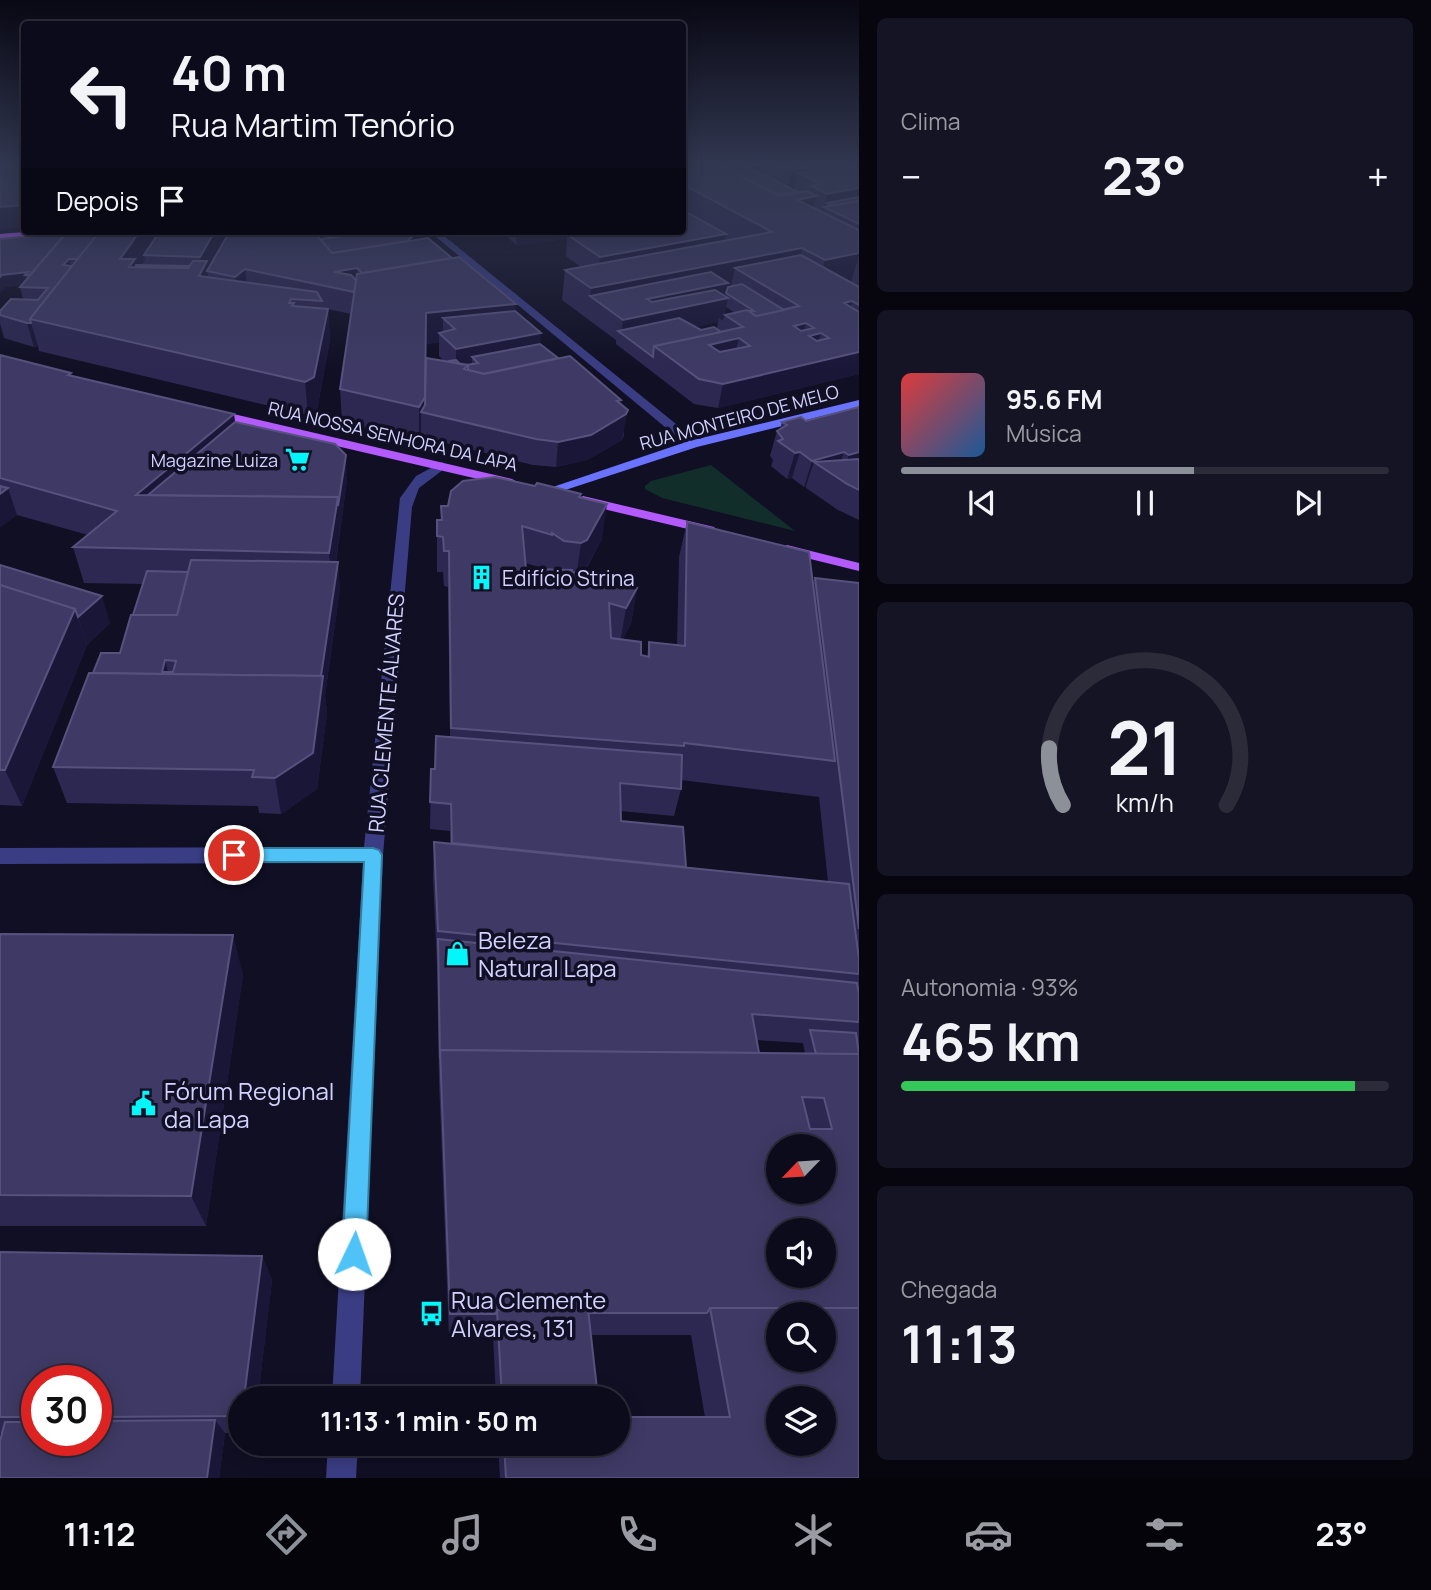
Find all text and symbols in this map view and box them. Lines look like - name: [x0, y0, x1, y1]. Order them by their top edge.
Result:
- text: 40 m: [171, 39, 287, 106]
- icon: left: [56, 49, 147, 140]
- text: Rua Martim Tenório: [171, 103, 455, 147]
- text: Clima: [901, 105, 960, 137]
- text: 23°: [1102, 140, 1187, 211]
- text: −: [901, 150, 922, 202]
- text: +: [1367, 150, 1389, 202]
- icon: arrive: [153, 182, 191, 220]
- text: Depois: [56, 183, 139, 219]
- street label: RUA MONTEIRO DE MELO: [637, 379, 841, 455]
- text: 95.6 FM: [1006, 381, 1103, 417]
- street label: RUA NOSSA SENHORA DA LAPA: [266, 396, 521, 477]
- text: Música: [1006, 417, 1082, 449]
- supermarket icon: Magazine Luiza: [284, 446, 312, 474]
- place label: Magazine Luiza: [151, 448, 278, 472]
- icon: previous: [963, 484, 1001, 522]
- icon: pause: [1126, 484, 1164, 522]
- icon: next: [1289, 484, 1327, 522]
- building icon: Edifício Strina: [468, 564, 496, 592]
- place label: Edifício Strina: [502, 564, 635, 592]
- street label: RUA CLEMENTE ÁLVARES: [362, 592, 410, 834]
- text: 21: [1107, 697, 1183, 797]
- text: km/h: [1116, 785, 1174, 820]
- pin: [204, 825, 264, 885]
- icon: arrive: [215, 836, 253, 874]
- place label: Beleza Natural Lapa: [478, 923, 617, 984]
- shop icon: Beleza Natural Lapa: [444, 939, 472, 967]
- text: Autonomia · 93%: [901, 971, 1079, 1003]
- text: 465 km: [901, 1006, 1081, 1077]
- place label: Fórum Regional da Lapa: [164, 1074, 334, 1135]
- public building icon: Fórum Regional da Lapa: [130, 1090, 158, 1118]
- north arrow: [766, 1134, 836, 1204]
- map controls: [766, 1134, 836, 1456]
- position arrow: [317, 1217, 391, 1291]
- button: sound: [766, 1218, 836, 1288]
- text: Chegada: [901, 1273, 997, 1305]
- place label: Rua Clemente Alvares, 131: [451, 1283, 606, 1344]
- bus stop icon: Rua Clemente Alvares, 131: [417, 1299, 445, 1327]
- button: search: [766, 1302, 836, 1372]
- text: 11:13: [901, 1308, 1017, 1379]
- speed limit sign: 30: [21, 1365, 112, 1456]
- button: layers: [766, 1386, 836, 1456]
- text: 11:13 · 1 min · 50 m: [320, 1403, 538, 1439]
- icon: directions: [262, 1510, 311, 1559]
- icon: music: [438, 1510, 487, 1559]
- icon: phone: [613, 1510, 662, 1559]
- icon: climate: [789, 1510, 838, 1559]
- icon: car: [964, 1510, 1013, 1559]
- icon: filters: [1140, 1510, 1189, 1559]
- text: 11:12: [63, 1512, 135, 1556]
- text: 23°: [1316, 1512, 1368, 1556]

